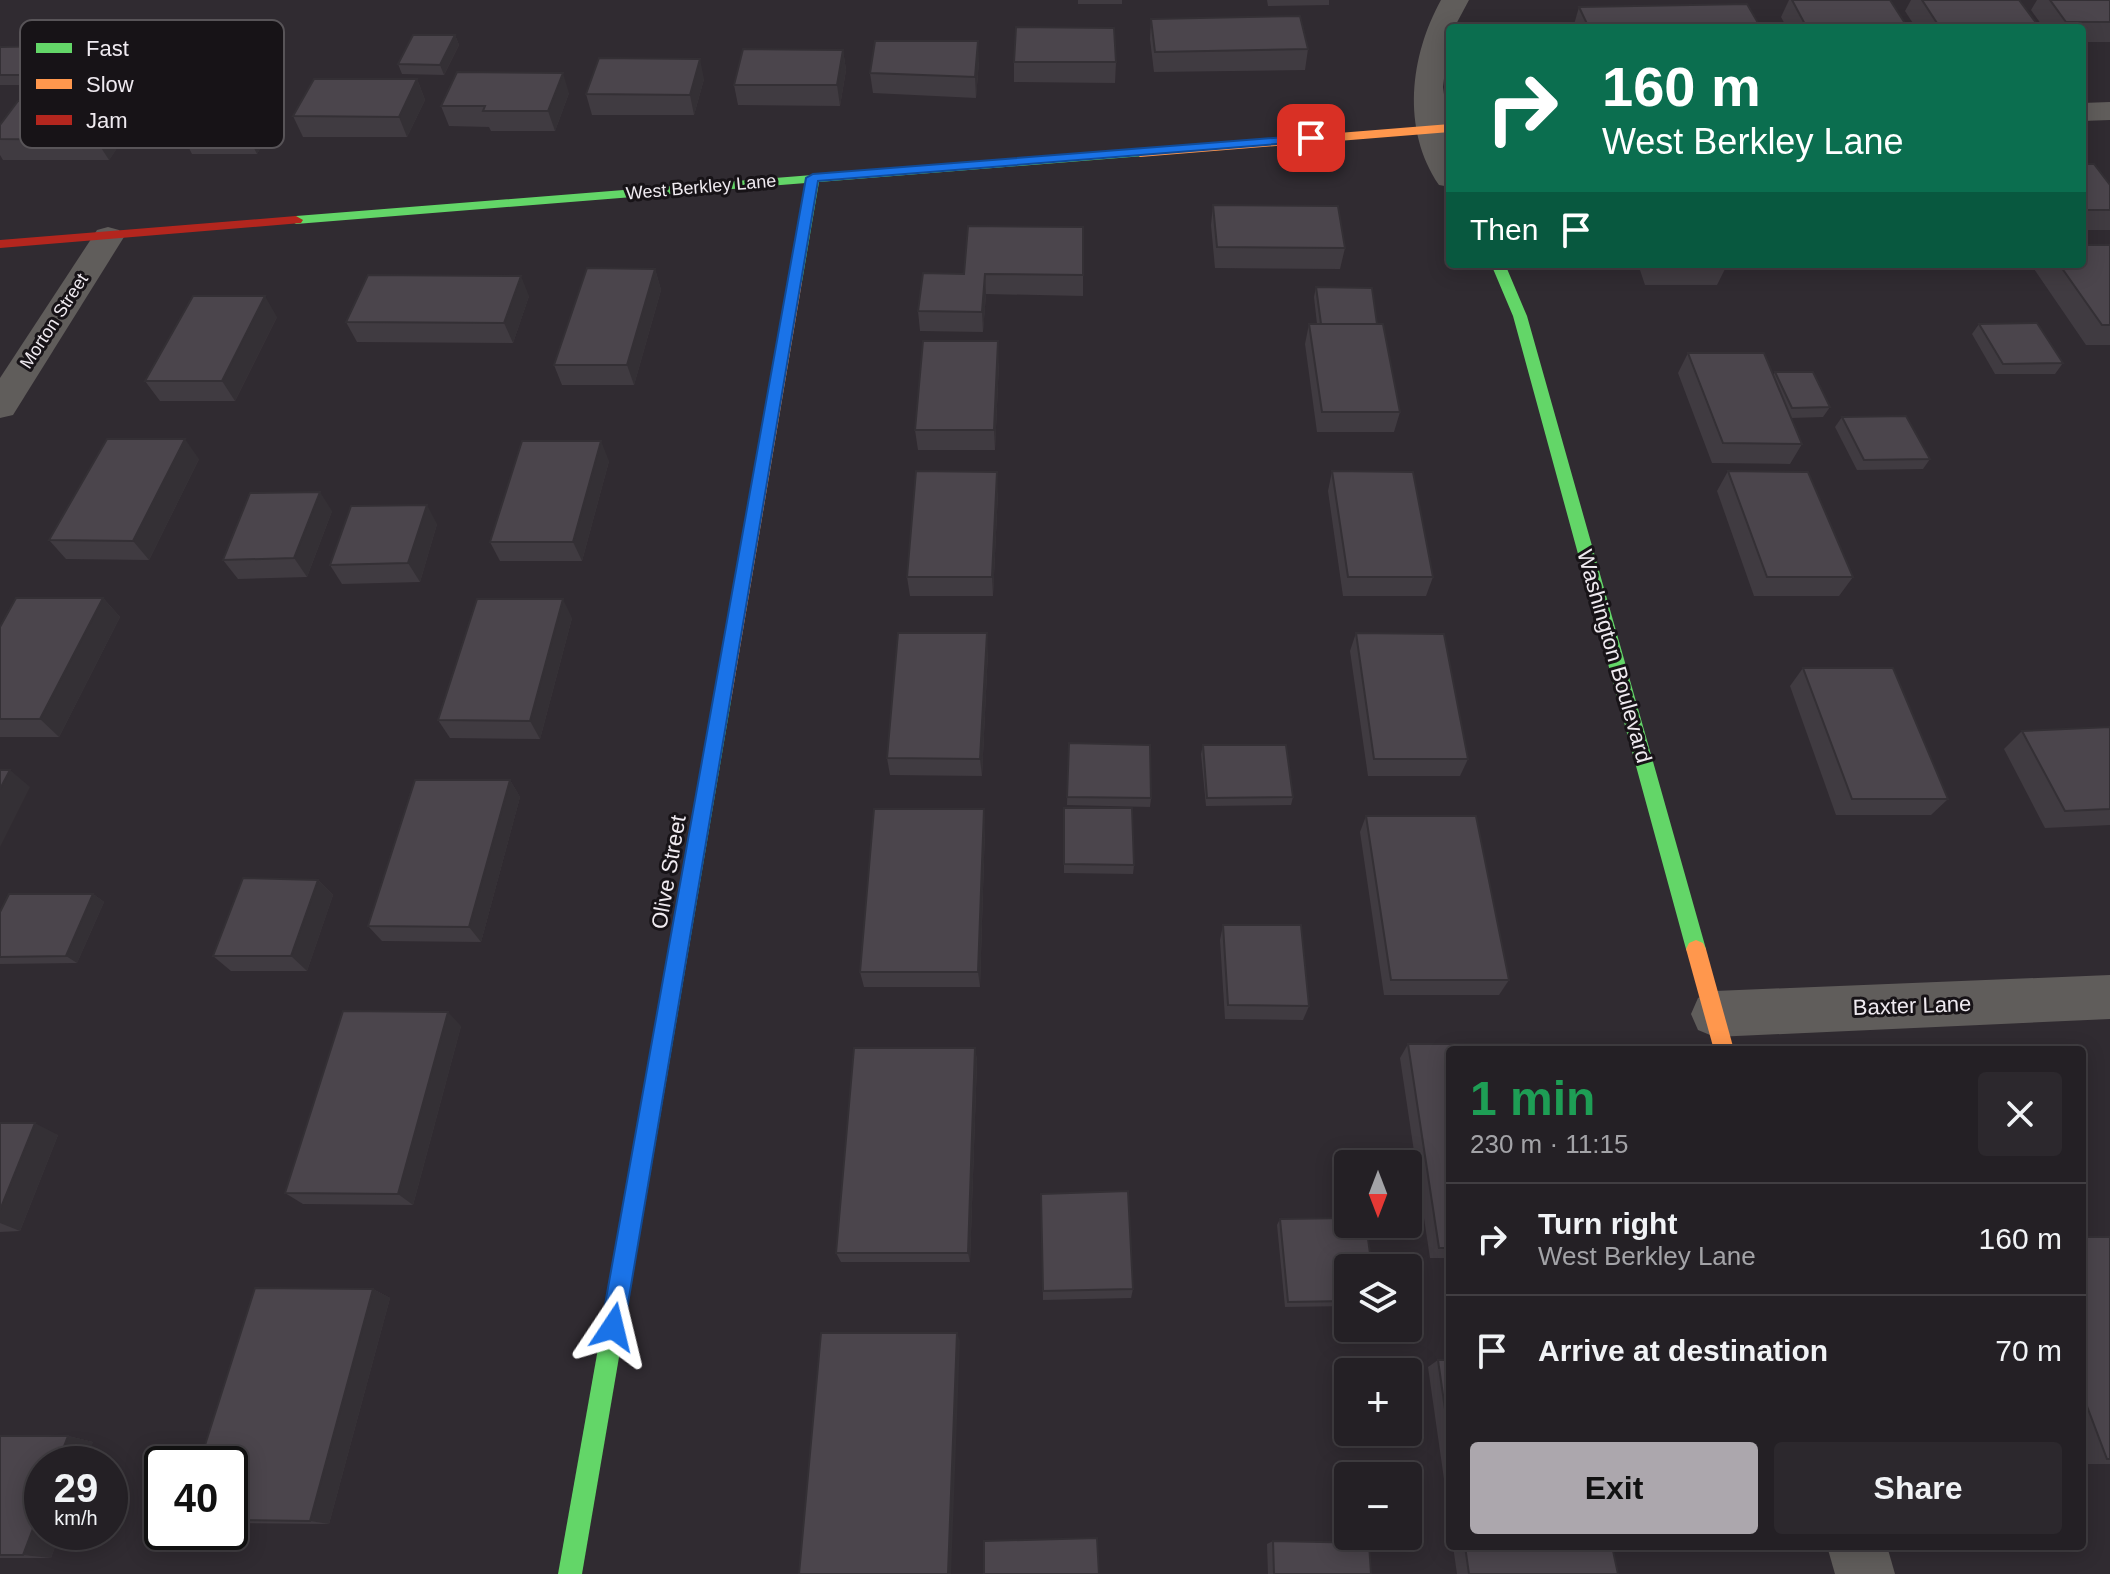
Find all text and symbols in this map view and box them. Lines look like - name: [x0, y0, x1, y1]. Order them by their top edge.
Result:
- legend: [20, 20, 284, 148]
- text: Fast: [86, 36, 129, 61]
- text: 160 m: [1602, 55, 1761, 118]
- icon: right: [1470, 56, 1574, 160]
- text: Slow: [86, 72, 134, 97]
- pin: [1277, 104, 1345, 172]
- text: Jam: [86, 108, 128, 133]
- icon: arrive: [1289, 116, 1333, 160]
- text: West Berkley Lane: [1602, 121, 1903, 162]
- street label: West Berkley Lane: [625, 170, 777, 204]
- icon: arrive: [1554, 208, 1598, 252]
- text: Then: [1470, 213, 1538, 246]
- street label: Morton Street: [16, 270, 92, 372]
- street label: Washington Boulevard: [1572, 547, 1657, 766]
- street label: Olive Street: [646, 813, 691, 931]
- street label: Baxter Lane: [1852, 991, 1972, 1020]
- text: 1 min: [1470, 1072, 1595, 1125]
- button: close: [1978, 1072, 2062, 1156]
- text: 230 m · 11:15: [1470, 1129, 1629, 1159]
- north arrow: [1334, 1150, 1422, 1238]
- map controls: [1334, 1150, 1422, 1550]
- text: Turn right: [1538, 1207, 1677, 1240]
- icon: right: [1470, 1217, 1514, 1261]
- text: 160 m: [1979, 1222, 2062, 1255]
- text: West Berkley Lane: [1538, 1241, 1756, 1271]
- button: layers: [1334, 1254, 1422, 1342]
- position arrow: [571, 1285, 655, 1369]
- icon: arrive: [1470, 1329, 1514, 1373]
- text: Arrive at destination: [1538, 1334, 1828, 1367]
- text: 70 m: [1995, 1334, 2062, 1367]
- button: +: [1334, 1358, 1422, 1446]
- button: Exit: [1470, 1442, 1758, 1534]
- button: Share: [1774, 1442, 2062, 1534]
- speed limit sign: 40: [144, 1446, 248, 1550]
- button: −: [1334, 1462, 1422, 1550]
- text: 29: [54, 1466, 98, 1510]
- text: km/h: [54, 1507, 98, 1529]

